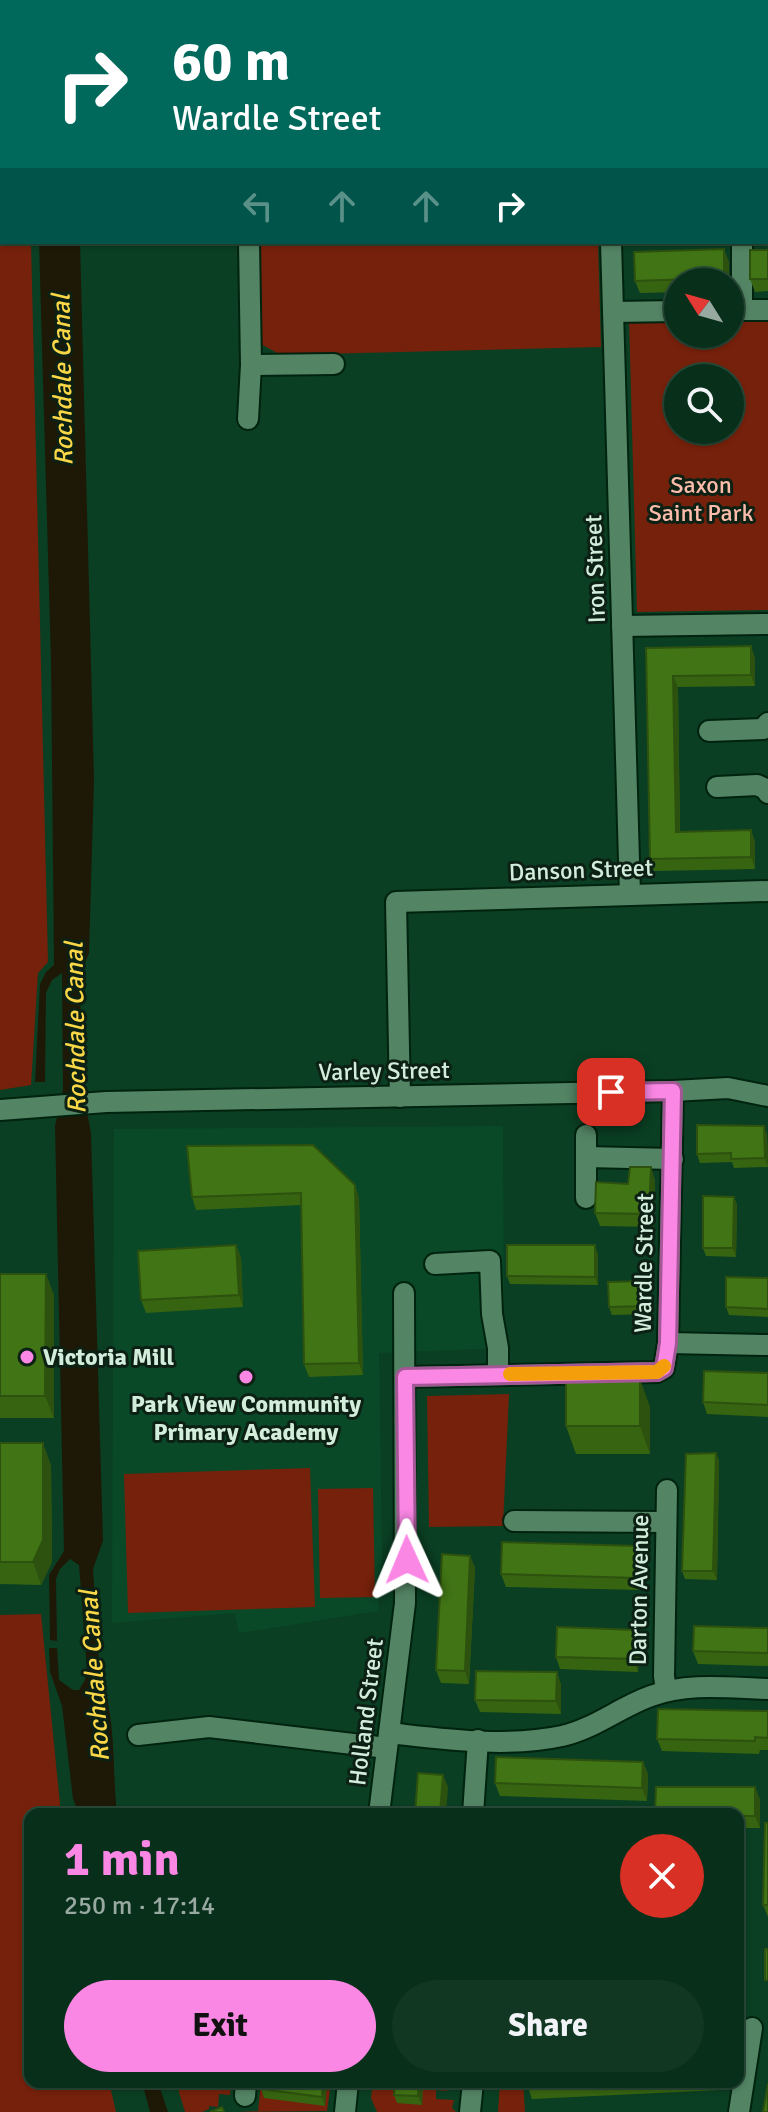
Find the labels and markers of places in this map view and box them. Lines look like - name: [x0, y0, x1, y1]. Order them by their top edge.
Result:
- pin: [577, 1058, 645, 1126]
- place label: Victoria Mill: [43, 1342, 175, 1372]
- marker: Victoria Mill: [18, 1348, 36, 1366]
- marker: Park View Community Primary Academy: [237, 1368, 255, 1386]
- place label: Park View Community Primary Academy: [131, 1389, 361, 1447]

